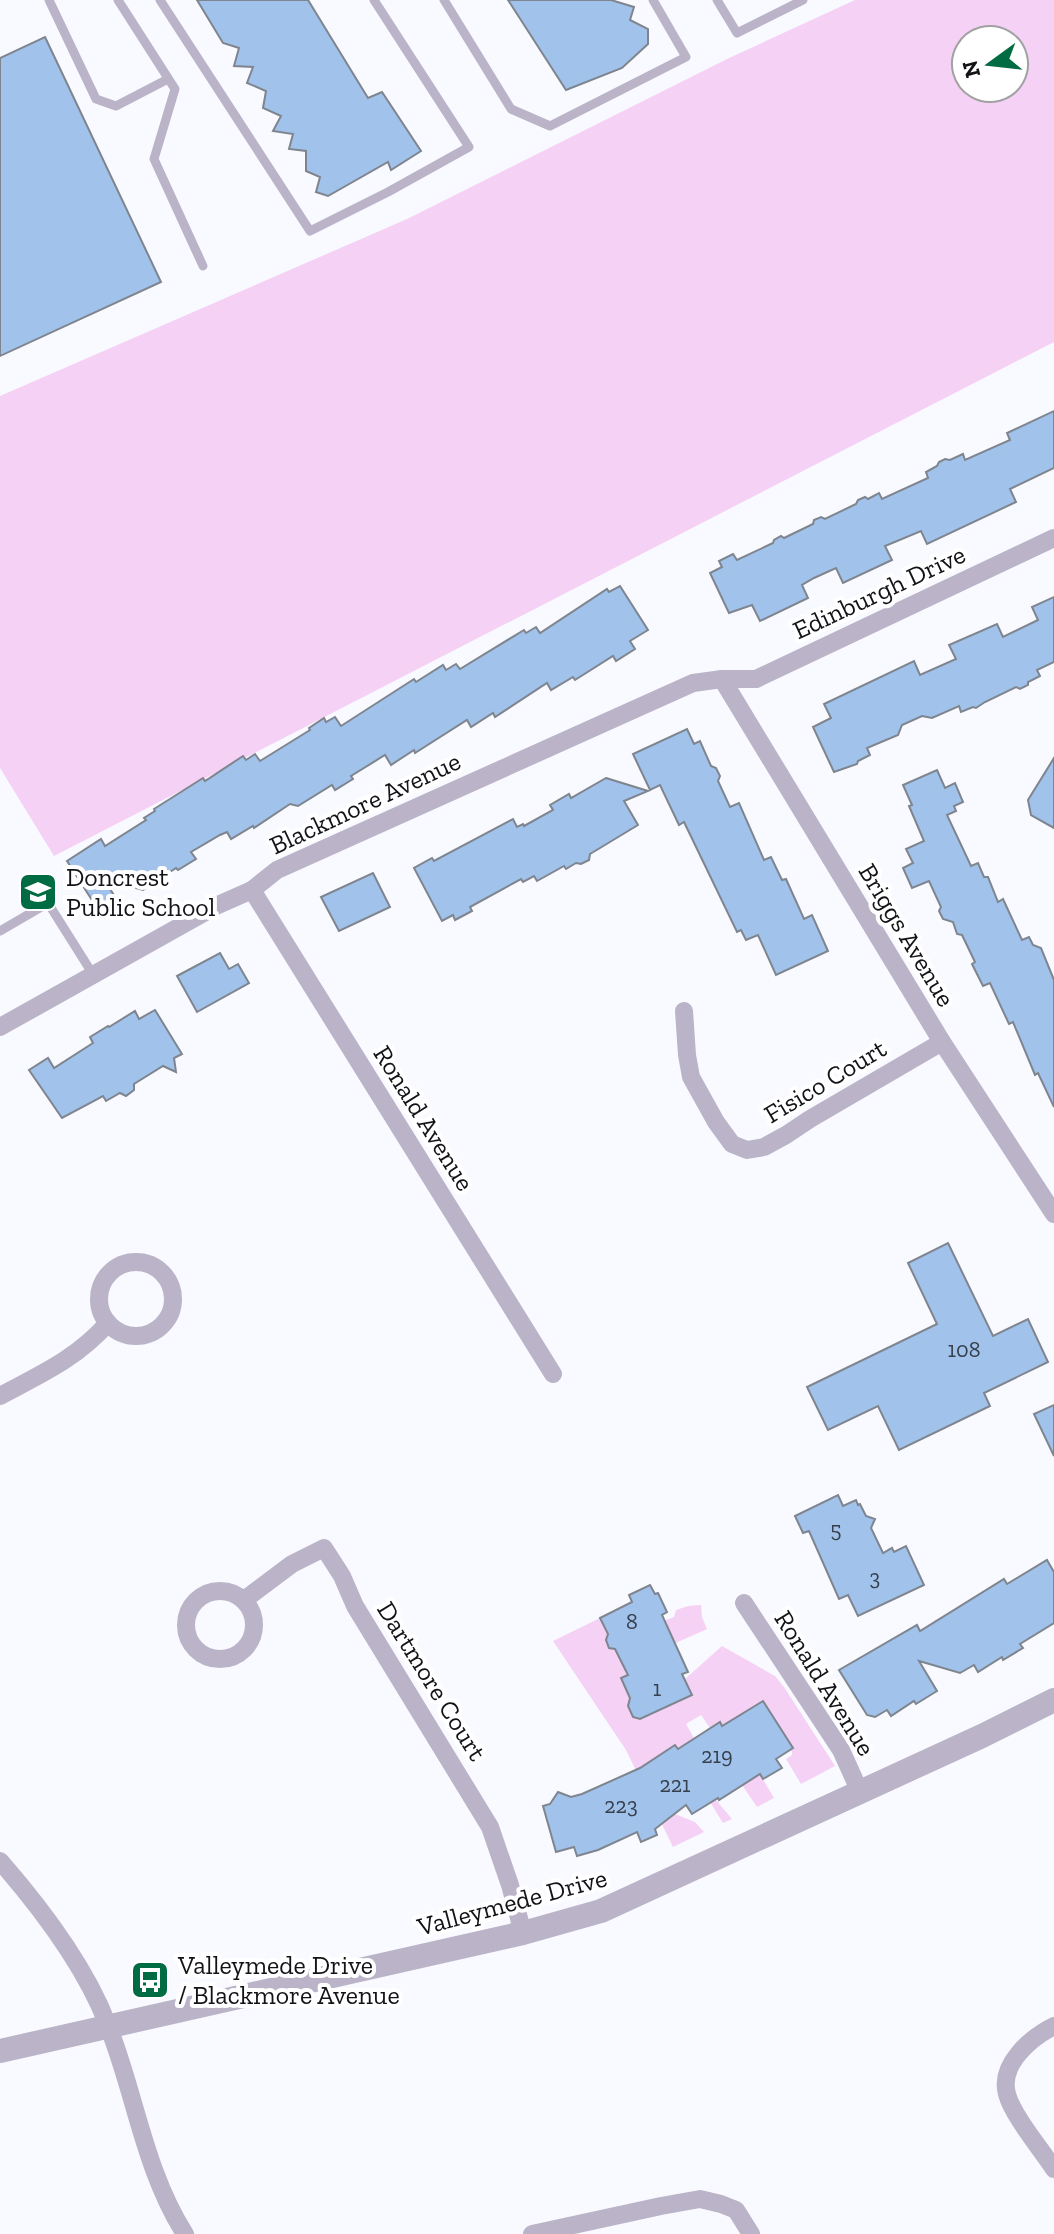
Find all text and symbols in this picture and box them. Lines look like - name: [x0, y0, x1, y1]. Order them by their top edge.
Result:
- north arrow: [950, 24, 1030, 104]
- text: N: [956, 57, 986, 81]
- street label: Edinburgh Drive: [788, 538, 970, 646]
- street label: Blackmore Avenue: [264, 745, 466, 861]
- street label: Briggs Avenue: [852, 858, 962, 1012]
- place label: Doncrest Public School: [66, 861, 216, 923]
- school or university icon: Doncrest Public School: [17, 871, 59, 913]
- street label: Fisico Court: [758, 1032, 892, 1130]
- street label: Ronald Avenue: [367, 1039, 481, 1197]
- house number: 108: [948, 1336, 980, 1363]
- house number: 5: [830, 1516, 842, 1543]
- house number: 3: [870, 1564, 880, 1591]
- street label: Dartmore Court: [370, 1596, 494, 1767]
- street label: Ronald Avenue: [768, 1604, 882, 1762]
- house number: 8: [626, 1608, 638, 1635]
- house number: 1: [653, 1675, 662, 1702]
- house number: 219: [701, 1742, 733, 1769]
- house number: 221: [659, 1771, 691, 1798]
- house number: 223: [604, 1792, 638, 1819]
- street label: Valleymede Drive: [413, 1861, 610, 1943]
- place label: Valleymede Drive / Blackmore Avenue: [177, 1949, 400, 2011]
- bus stop icon: Valleymede Drive / Blackmore Avenue: [129, 1959, 171, 2001]

